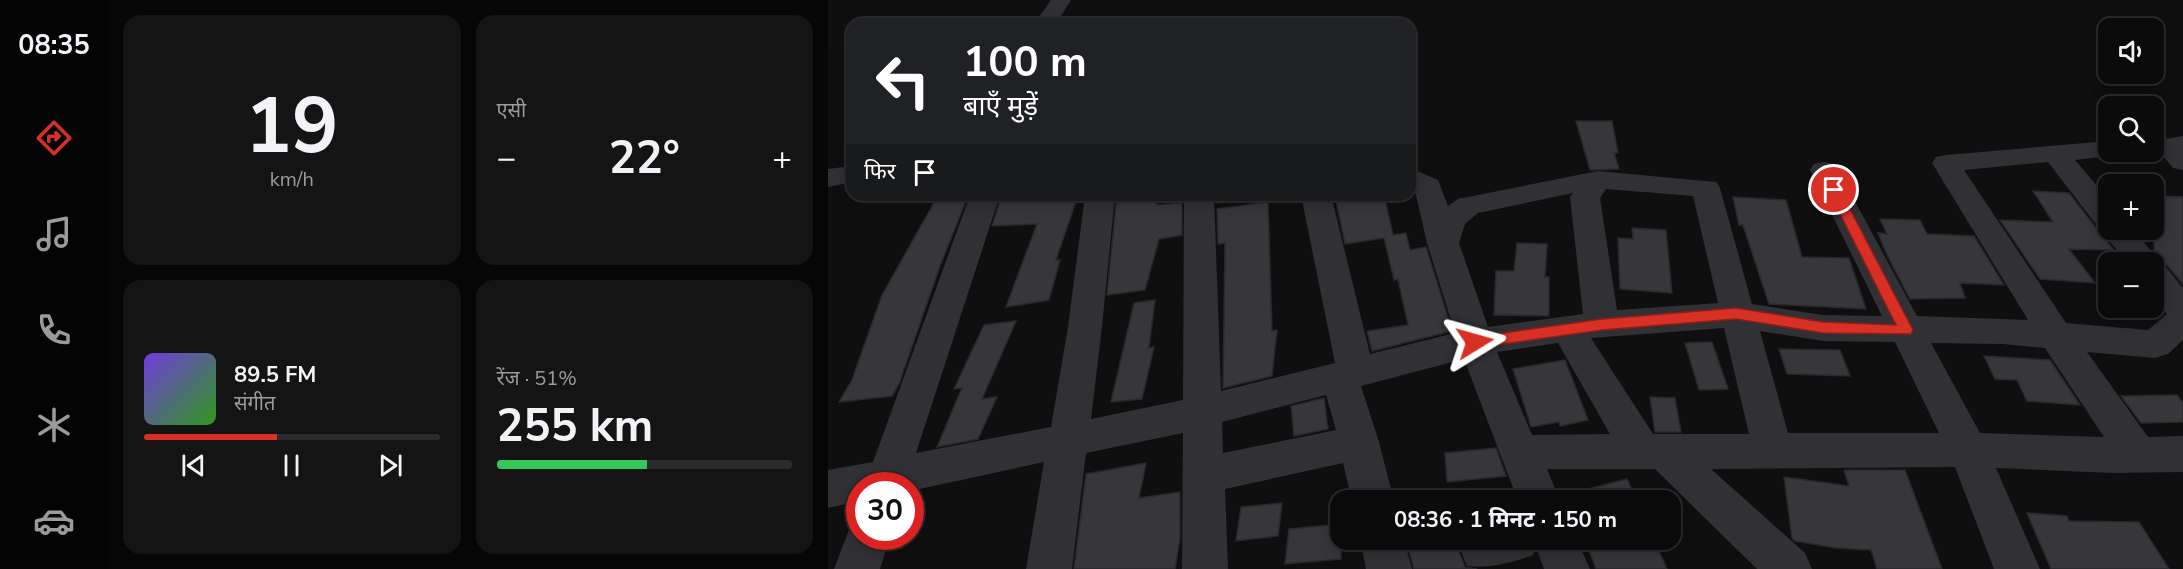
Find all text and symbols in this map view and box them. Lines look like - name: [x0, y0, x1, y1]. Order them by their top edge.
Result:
- map controls: [2098, 18, 2164, 318]
- button: sound: [2098, 18, 2164, 84]
- text: 08:35: [18, 27, 90, 64]
- text: 100 m: [963, 34, 1087, 91]
- icon: left: [864, 42, 942, 120]
- text: 19: [245, 73, 339, 180]
- text: बाएँ मुड़ें: [963, 88, 1038, 125]
- button: search: [2098, 96, 2164, 162]
- text: एसी: [497, 97, 526, 124]
- icon: directions: [33, 117, 75, 159]
- text: 22°: [609, 128, 680, 189]
- text: −: [497, 136, 516, 181]
- text: +: [772, 136, 792, 181]
- icon: arrive: [908, 156, 941, 189]
- text: फिर: [864, 157, 896, 187]
- pin: [1808, 164, 1859, 215]
- text: km/h: [270, 166, 314, 193]
- icon: arrive: [1817, 173, 1850, 206]
- button: +: [2098, 174, 2164, 240]
- icon: music: [33, 213, 75, 255]
- button: −: [2098, 252, 2164, 318]
- icon: phone: [33, 309, 75, 351]
- position arrow: [1443, 310, 1507, 374]
- text: 89.5 FM: [234, 360, 316, 390]
- text: रेंज · 51%: [497, 365, 577, 392]
- text: संगीत: [234, 390, 275, 417]
- text: 255 km: [497, 396, 653, 457]
- icon: climate: [33, 404, 75, 446]
- icon: previous: [177, 449, 210, 482]
- icon: pause: [275, 449, 308, 482]
- icon: next: [374, 449, 407, 482]
- speed limit sign: 30: [846, 472, 924, 550]
- icon: car: [33, 500, 75, 542]
- text: 08:36 · 1 मिनट · 150 m: [1394, 505, 1617, 535]

